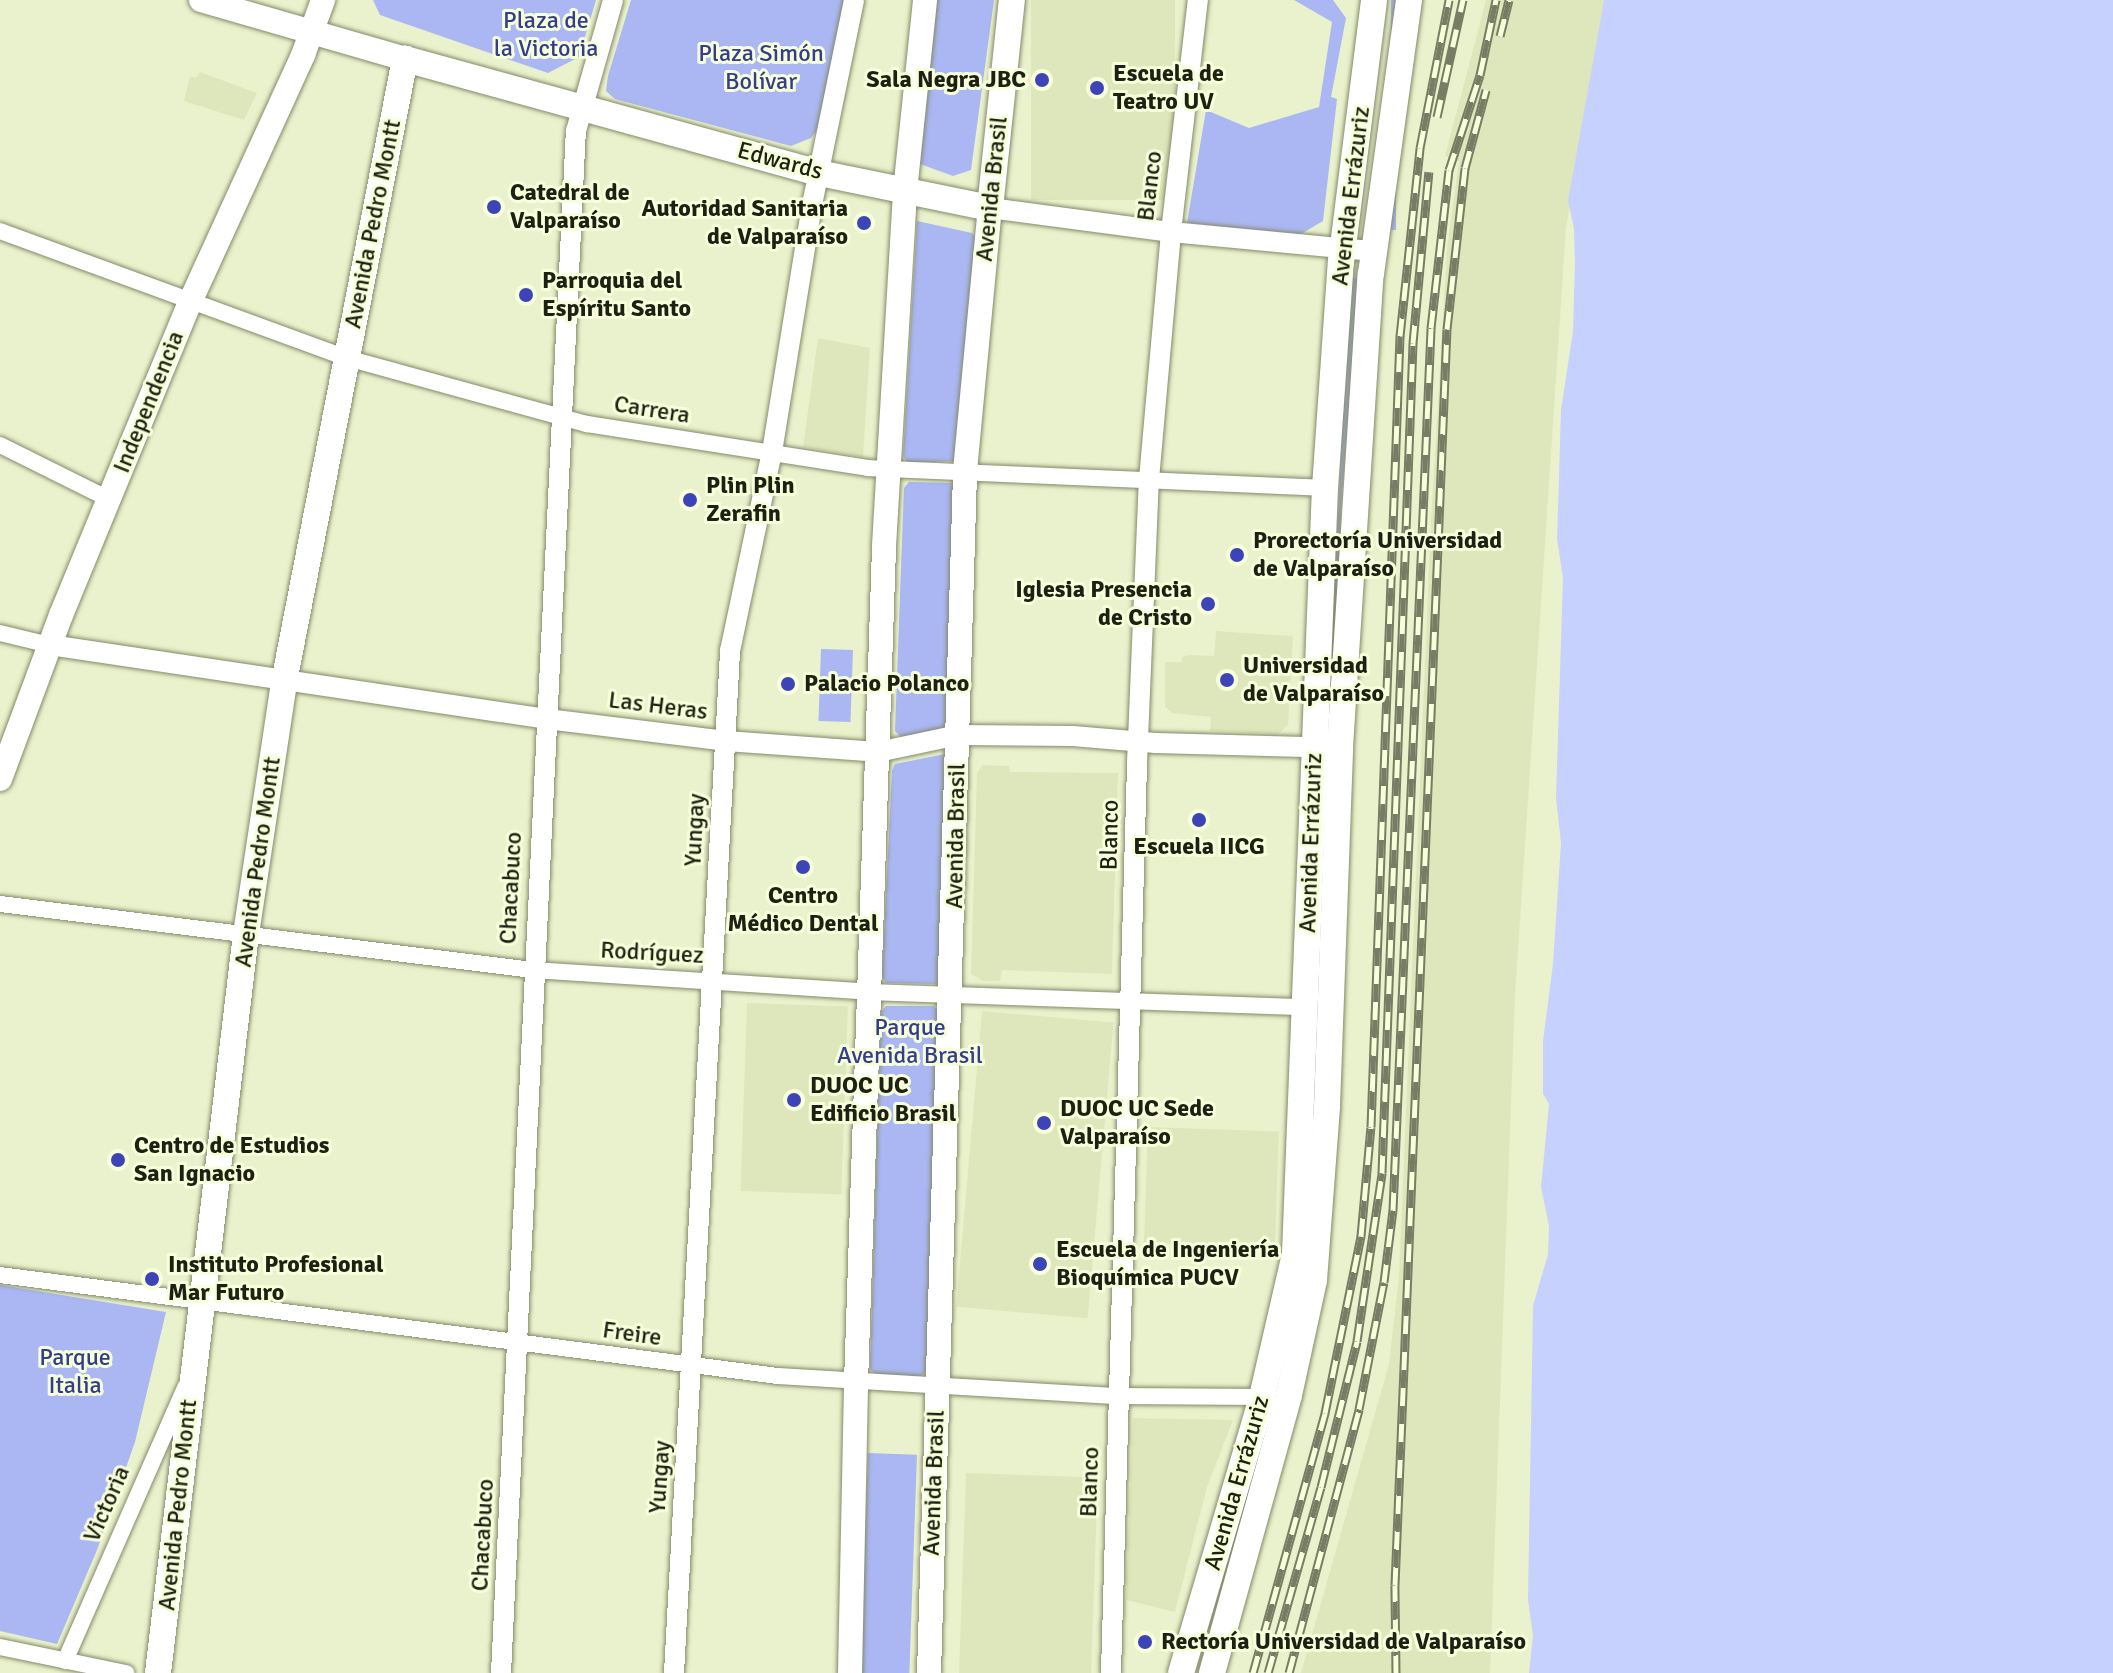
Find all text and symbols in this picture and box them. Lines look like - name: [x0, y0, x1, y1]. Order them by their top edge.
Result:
- park label: Plaza de la Victoria: [494, 7, 598, 63]
- park label: Plaza Simón Bolívar: [698, 40, 824, 96]
- place label: Escuela de Teatro UV: [1113, 60, 1224, 116]
- place label: Sala Negra JBC: [866, 66, 1026, 94]
- marker: Sala Negra JBC: [1033, 71, 1051, 89]
- marker: Escuela de Teatro UV: [1088, 79, 1106, 97]
- street label: Avenida Errázuriz: [1326, 105, 1376, 287]
- street label: Avenida Brasil: [970, 115, 1014, 263]
- street label: Avenida Pedro Montt: [339, 117, 407, 331]
- street label: Edwards: [734, 136, 826, 186]
- street label: Blanco: [1131, 149, 1169, 223]
- place label: Catedral de Valparaíso: [510, 179, 630, 235]
- place label: Autoridad Sanitaria de Valparaíso: [641, 195, 848, 251]
- marker: Catedral de Valparaíso: [485, 198, 503, 216]
- marker: Autoridad Sanitaria de Valparaíso: [855, 214, 873, 232]
- place label: Parroquia del Espíritu Santo: [542, 267, 691, 323]
- marker: Parroquia del Espíritu Santo: [517, 286, 535, 304]
- street label: Independencia: [107, 327, 191, 477]
- street label: Carrera: [612, 390, 692, 430]
- place label: Plin Plin Zerafin: [706, 472, 795, 528]
- marker: Plin Plin Zerafin: [681, 491, 699, 509]
- place label: Prorectoría Universidad de Valparaíso: [1253, 527, 1502, 583]
- marker: Prorectoría Universidad de Valparaíso: [1228, 546, 1246, 564]
- place label: Iglesia Presencia de Cristo: [1015, 576, 1192, 632]
- marker: Iglesia Presencia de Cristo: [1199, 595, 1217, 613]
- place label: Universidad de Valparaíso: [1243, 652, 1384, 708]
- place label: Palacio Polanco: [804, 670, 969, 698]
- marker: Universidad de Valparaíso: [1218, 671, 1236, 689]
- marker: Palacio Polanco: [779, 675, 797, 693]
- street label: Las Heras: [607, 686, 709, 726]
- street label: Avenida Errázuriz: [1293, 752, 1329, 934]
- street label: Avenida Pedro Montt: [229, 755, 287, 969]
- street label: Avenida Brasil: [940, 763, 972, 909]
- street label: Yungay: [679, 793, 711, 867]
- street label: Blanco: [1095, 799, 1125, 871]
- marker: Escuela IICG: [1190, 811, 1208, 829]
- street label: Chacabuco: [494, 831, 528, 945]
- place label: Escuela IICG: [1133, 833, 1265, 861]
- marker: Centro Médico Dental: [792, 856, 814, 878]
- place label: Centro Médico Dental: [728, 882, 878, 938]
- street label: Rodríguez: [600, 936, 704, 970]
- park label: Parque Avenida Brasil: [837, 1014, 983, 1070]
- place label: DUOC UC Edificio Brasil: [810, 1072, 956, 1128]
- marker: DUOC UC Edificio Brasil: [785, 1091, 803, 1109]
- place label: DUOC UC Sede Valparaíso: [1060, 1095, 1214, 1151]
- marker: DUOC UC Sede Valparaíso: [1035, 1114, 1053, 1132]
- place label: Centro de Estudios San Ignacio: [134, 1132, 329, 1188]
- marker: Centro de Estudios San Ignacio: [109, 1151, 127, 1169]
- place label: Escuela de Ingeniería Bioquímica PUCV: [1056, 1236, 1279, 1292]
- place label: Instituto Profesional Mar Futuro: [168, 1251, 384, 1307]
- marker: Escuela de Ingeniería Bioquímica PUCV: [1031, 1255, 1049, 1273]
- marker: Instituto Profesional Mar Futuro: [143, 1270, 161, 1288]
- street label: Freire: [601, 1316, 663, 1352]
- park label: Parque Italia: [39, 1344, 111, 1400]
- street label: Avenida Errázuriz: [1198, 1392, 1276, 1574]
- street label: Avenida Pedro Montt: [153, 1398, 203, 1612]
- street label: Avenida Brasil: [917, 1410, 951, 1556]
- street label: Yungay: [643, 1440, 677, 1514]
- street label: Blanco: [1074, 1446, 1106, 1518]
- street label: Victoria: [78, 1462, 136, 1546]
- street label: Chacabuco: [466, 1478, 500, 1592]
- place label: Rectoría Universidad de Valparaíso: [1161, 1628, 1526, 1656]
- marker: Rectoría Universidad de Valparaíso: [1136, 1633, 1154, 1651]

